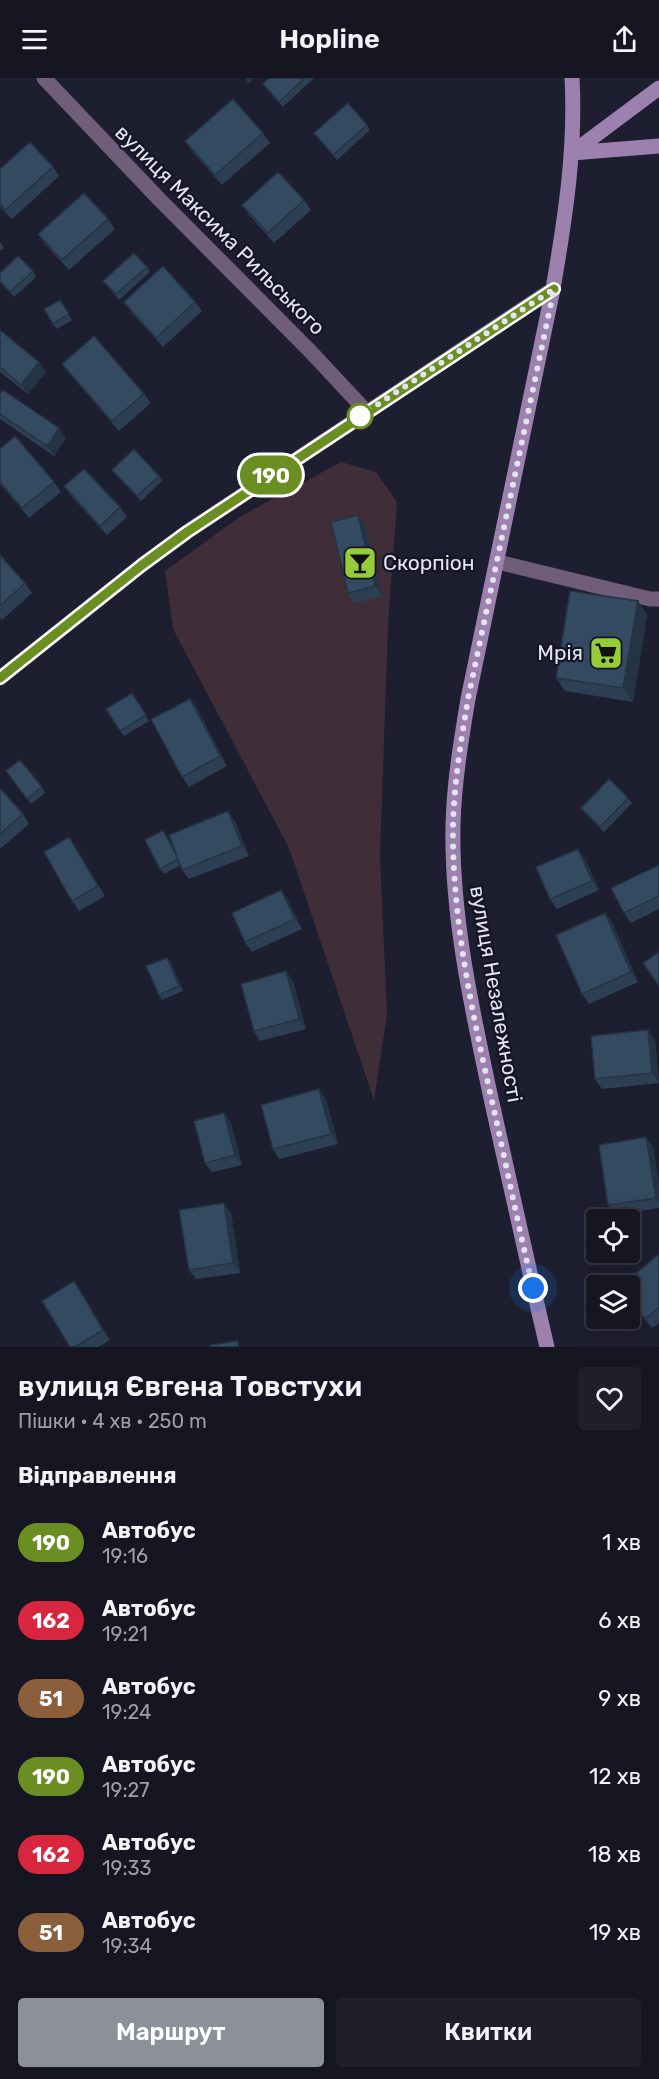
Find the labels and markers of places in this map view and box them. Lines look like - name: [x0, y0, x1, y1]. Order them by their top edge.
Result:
- unlabelled marker: [347, 403, 373, 429]
- bar icon: Скорпіон: [342, 545, 378, 581]
- place label: Скорпіон: [383, 550, 475, 575]
- supermarket icon: Мрія: [588, 635, 624, 671]
- place label: Мрія: [537, 640, 583, 665]

